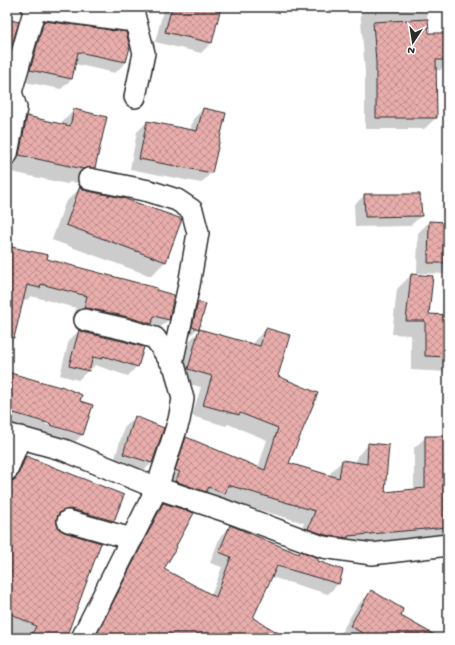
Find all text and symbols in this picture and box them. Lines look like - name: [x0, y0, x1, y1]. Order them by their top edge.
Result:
- north arrow: [393, 22, 433, 62]
- text: N: [407, 43, 416, 56]

